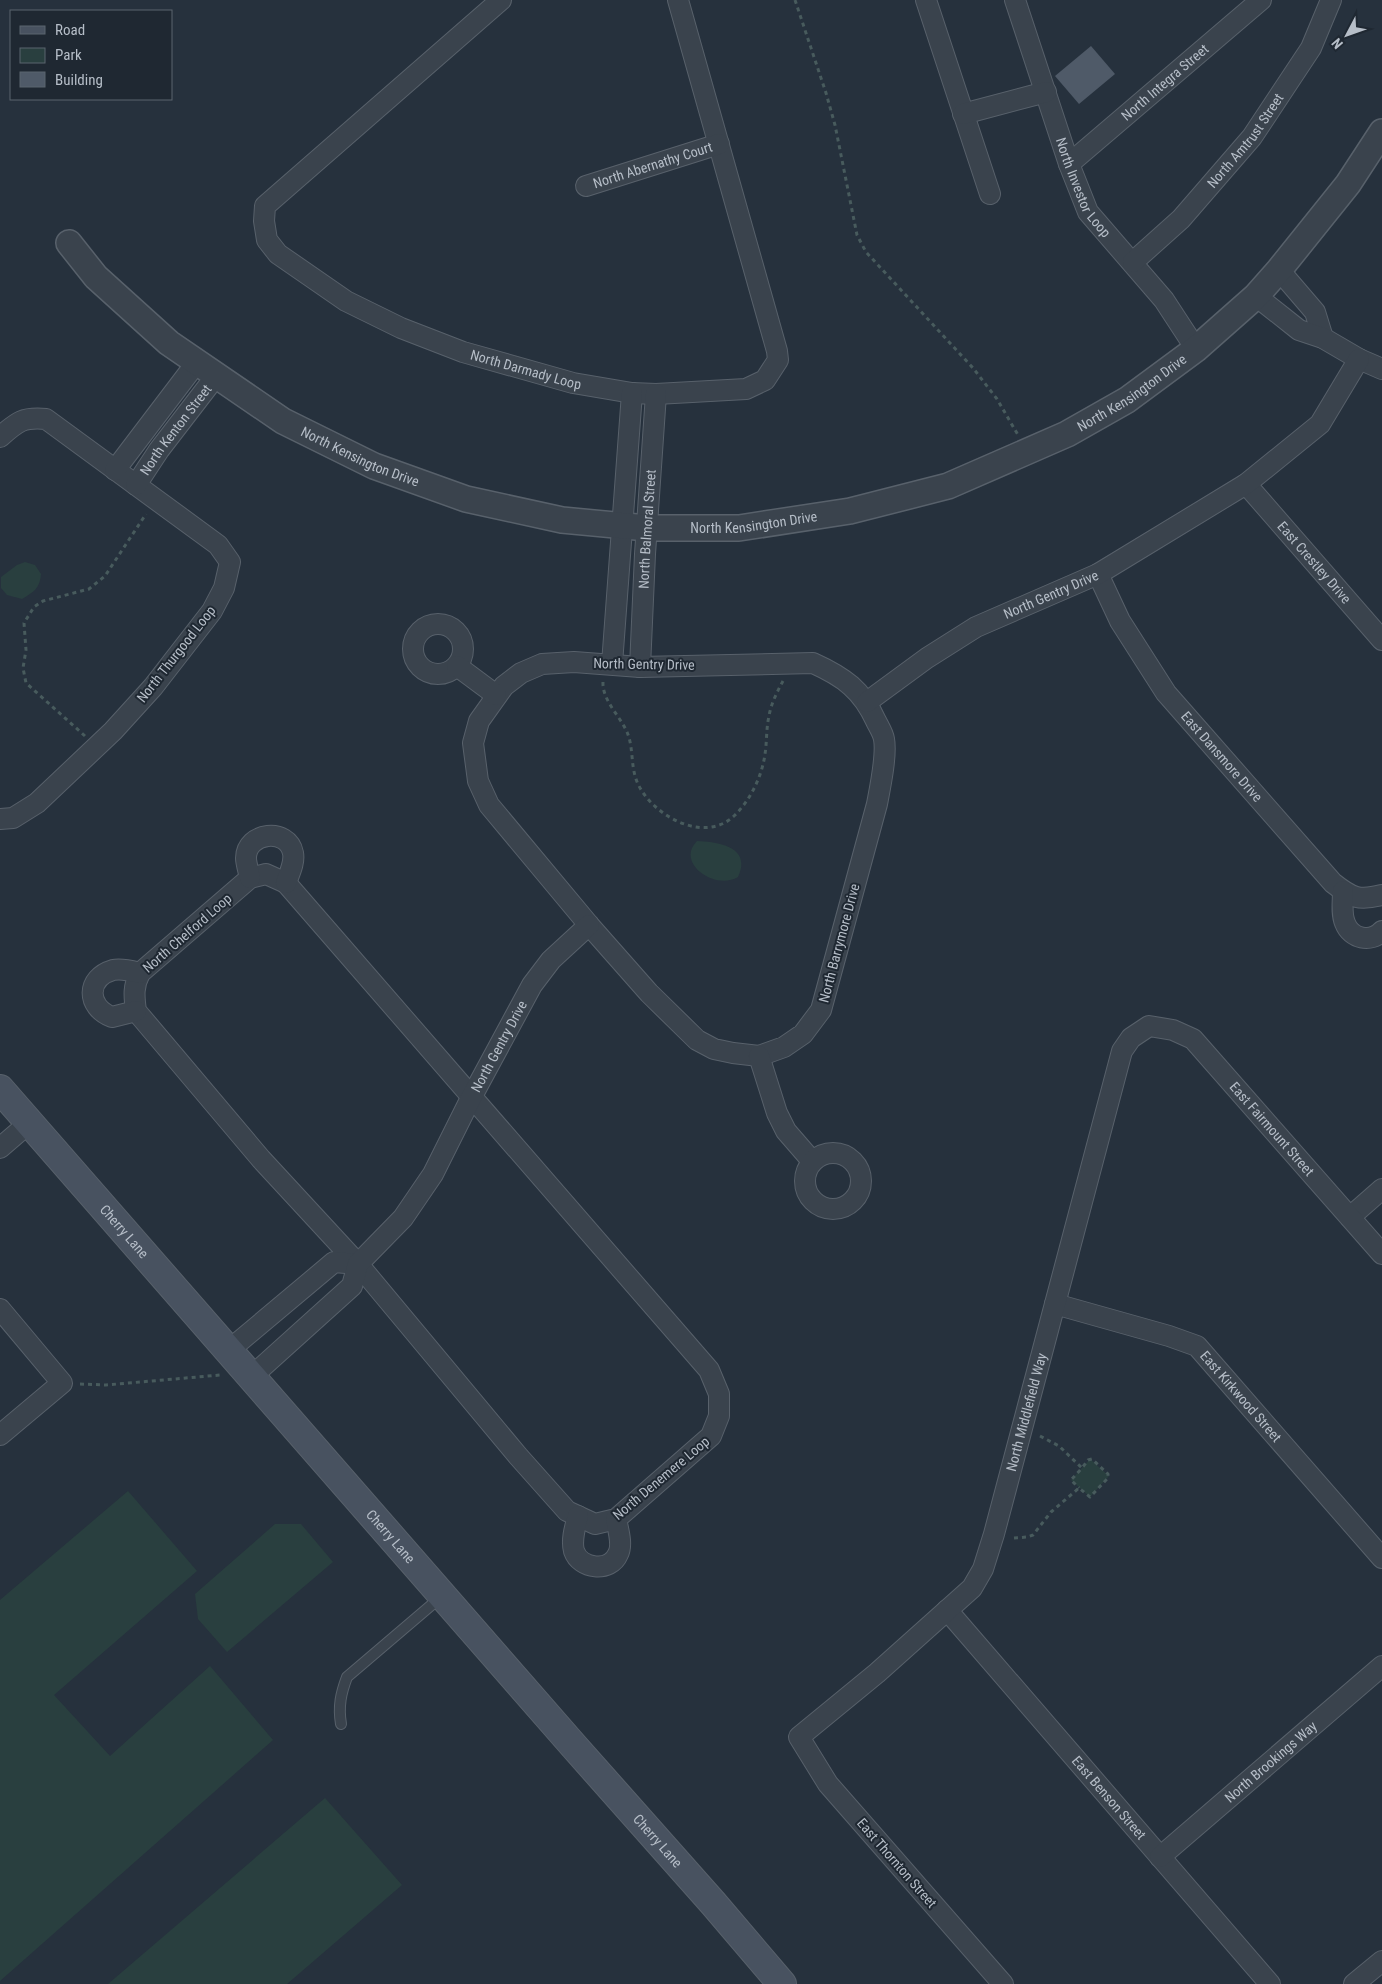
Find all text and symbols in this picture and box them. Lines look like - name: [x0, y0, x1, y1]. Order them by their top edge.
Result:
- legend: [10, 10, 172, 100]
- north arrow: [1322, 10, 1372, 60]
- text: Road: [55, 21, 85, 39]
- text: N: [1328, 35, 1346, 52]
- street label: North Integra Street: [1118, 41, 1212, 124]
- text: Park: [55, 46, 82, 64]
- text: Building: [55, 71, 103, 89]
- street label: North Amtrust Street: [1204, 90, 1287, 191]
- street label: North Investor Loop: [1053, 135, 1114, 240]
- street label: North Abernathy Court: [591, 139, 714, 191]
- street label: North Darmady Loop: [469, 346, 582, 392]
- street label: North Kensington Drive: [1074, 351, 1190, 435]
- street label: North Kenton Street: [137, 381, 215, 478]
- street label: North Kensington Drive: [299, 423, 422, 490]
- street label: North Balmoral Street: [635, 469, 659, 589]
- street label: North Kensington Drive: [690, 508, 819, 536]
- street label: East Crestley Drive: [1274, 518, 1355, 607]
- street label: North Gentry Drive: [1001, 567, 1101, 622]
- street label: North Thurgood Loop: [133, 603, 219, 705]
- street label: North Gentry Drive: [593, 655, 695, 673]
- street label: East Dansmore Drive: [1178, 708, 1266, 805]
- street label: North Barrymore Drive: [815, 881, 863, 1004]
- street label: North Chelford Loop: [139, 890, 235, 976]
- street label: North Gentry Drive: [468, 997, 530, 1095]
- street label: East Fairmount Street: [1227, 1079, 1317, 1179]
- street label: Cherry Lane: [97, 1201, 152, 1262]
- street label: East Kirkwood Street: [1197, 1348, 1285, 1445]
- street label: North Middlefield Way: [1003, 1351, 1050, 1473]
- street label: North Denemere Loop: [610, 1433, 713, 1523]
- street label: Cherry Lane: [363, 1506, 419, 1567]
- street label: North Brookings Way: [1221, 1718, 1320, 1806]
- street label: East Benson Street: [1069, 1753, 1149, 1843]
- street label: Cherry Lane: [630, 1811, 686, 1871]
- street label: East Thornton Street: [854, 1815, 940, 1911]

